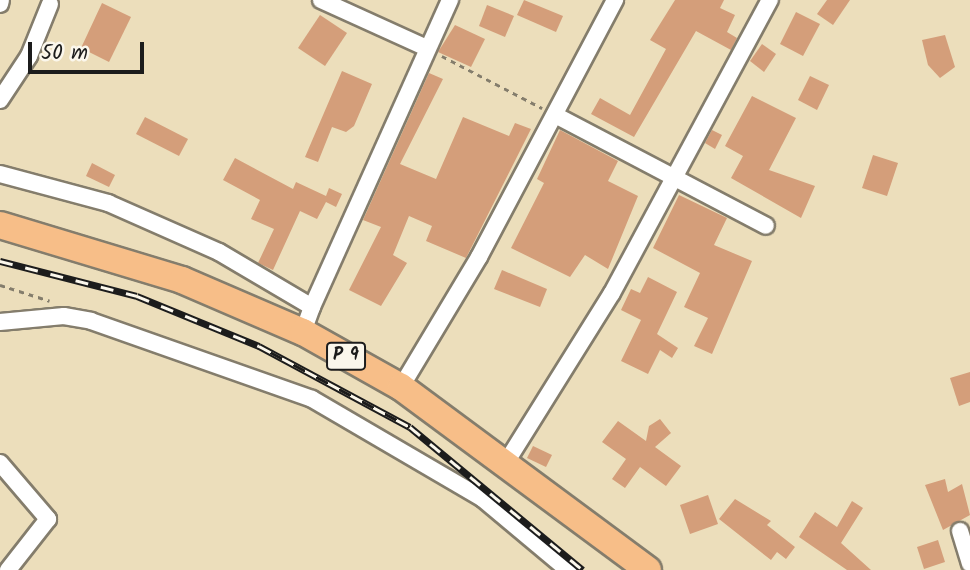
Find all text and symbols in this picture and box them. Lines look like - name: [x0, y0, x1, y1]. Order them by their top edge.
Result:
- scale bar: [32, 28, 147, 72]
- text: 50 m: [41, 37, 88, 70]
- road number: P 9: [325, 342, 367, 370]

